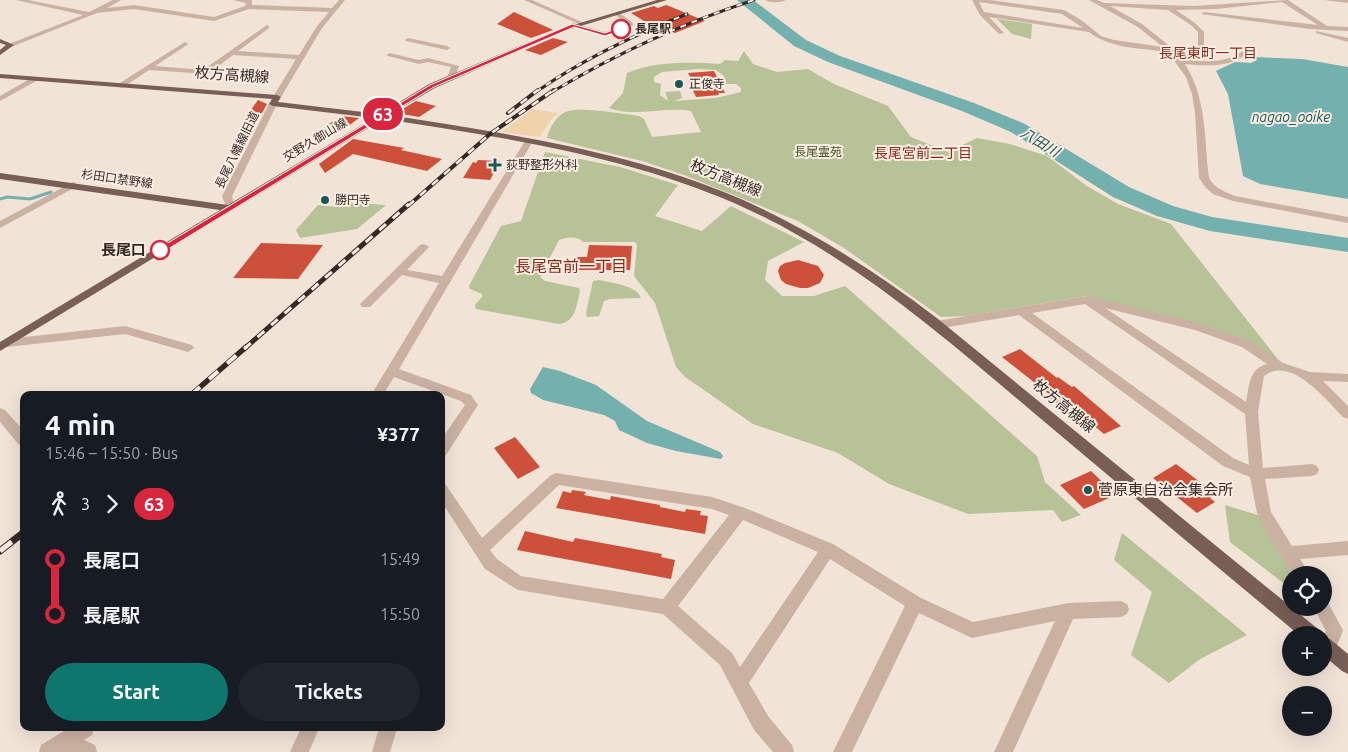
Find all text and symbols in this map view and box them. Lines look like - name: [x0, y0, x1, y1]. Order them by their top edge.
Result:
- marker: 長尾駅: [611, 19, 631, 39]
- place label: 長尾駅: [635, 22, 671, 35]
- district label: 長尾東町一丁目: [1159, 45, 1257, 61]
- street label: 枚方高槻線: [194, 63, 270, 86]
- place label: 正俊寺: [689, 77, 725, 90]
- marker: 正俊寺: [673, 78, 685, 90]
- line badge: 63: [360, 98, 406, 130]
- text: 63: [373, 104, 393, 124]
- street label: 長尾八幡線旧道: [212, 109, 261, 190]
- water label: nagao_ooike: [1252, 109, 1330, 125]
- street label: 交野久御山線: [281, 115, 349, 164]
- water label: 八田川: [1018, 124, 1064, 161]
- park label: 長尾霊苑: [794, 145, 842, 158]
- district label: 長尾宮前二丁目: [874, 145, 972, 161]
- street label: 枚方高槻線: [688, 156, 764, 199]
- marker: 荻野整形外科: [488, 158, 502, 172]
- place label: 荻野整形外科: [506, 158, 578, 171]
- street label: 杉田口禁野線: [81, 167, 154, 190]
- place label: 勝円寺: [335, 193, 371, 206]
- marker: 勝円寺: [319, 194, 331, 206]
- marker: 長尾口: [150, 240, 170, 260]
- place label: 長尾口: [101, 241, 146, 258]
- district label: 長尾宮前一丁目: [515, 257, 627, 275]
- street label: 枚方高槻線: [1030, 375, 1099, 436]
- text: 4 min: [45, 409, 116, 440]
- text: ¥377: [377, 423, 420, 445]
- text: 15:46 – 15:50 · Bus: [45, 444, 178, 462]
- place label: 菅原東自治会集会所: [1098, 481, 1233, 498]
- marker: 菅原東自治会集会所: [1082, 484, 1094, 496]
- icon: walk: [45, 490, 73, 518]
- icon: forward: [98, 490, 126, 518]
- text: 63: [144, 494, 164, 514]
- text: 3: [81, 495, 90, 513]
- text: 長尾口: [83, 549, 140, 571]
- text: 15:49: [380, 550, 420, 568]
- map controls: [1282, 566, 1332, 736]
- button: locate: [1282, 566, 1332, 616]
- text: 長尾駅: [83, 604, 140, 626]
- text: 15:50: [380, 605, 420, 623]
- button: +: [1282, 626, 1332, 676]
- button: Start: [45, 663, 228, 721]
- button: Tickets: [238, 663, 420, 721]
- button: −: [1282, 686, 1332, 736]

